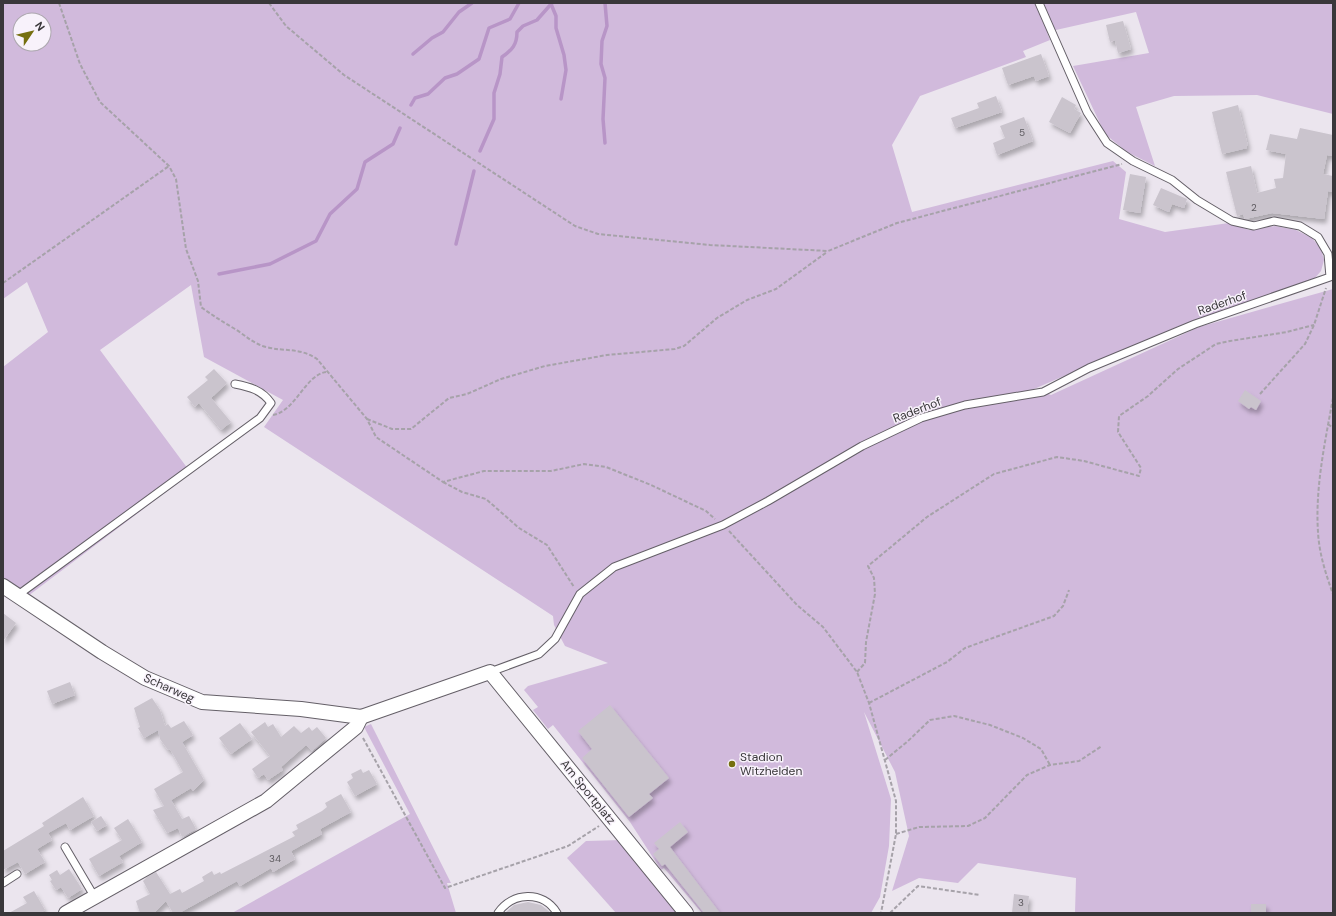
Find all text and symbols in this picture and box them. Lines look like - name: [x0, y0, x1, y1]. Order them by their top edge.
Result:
- north arrow: [12, 12, 52, 52]
- text: N: [32, 19, 48, 34]
- house number: 5: [1019, 126, 1025, 139]
- house number: 2: [1251, 201, 1257, 214]
- street label: Raderhof: [1196, 287, 1248, 319]
- street label: Raderhof: [891, 394, 943, 426]
- street label: Scharweg: [141, 670, 197, 706]
- place label: Stadion Witzhelden: [740, 749, 802, 779]
- street label: Am Sportplatz: [557, 756, 619, 828]
- marker: Stadion Witzhelden: [727, 759, 737, 769]
- house number: 34: [269, 852, 281, 865]
- house number: 3: [1018, 896, 1024, 909]

